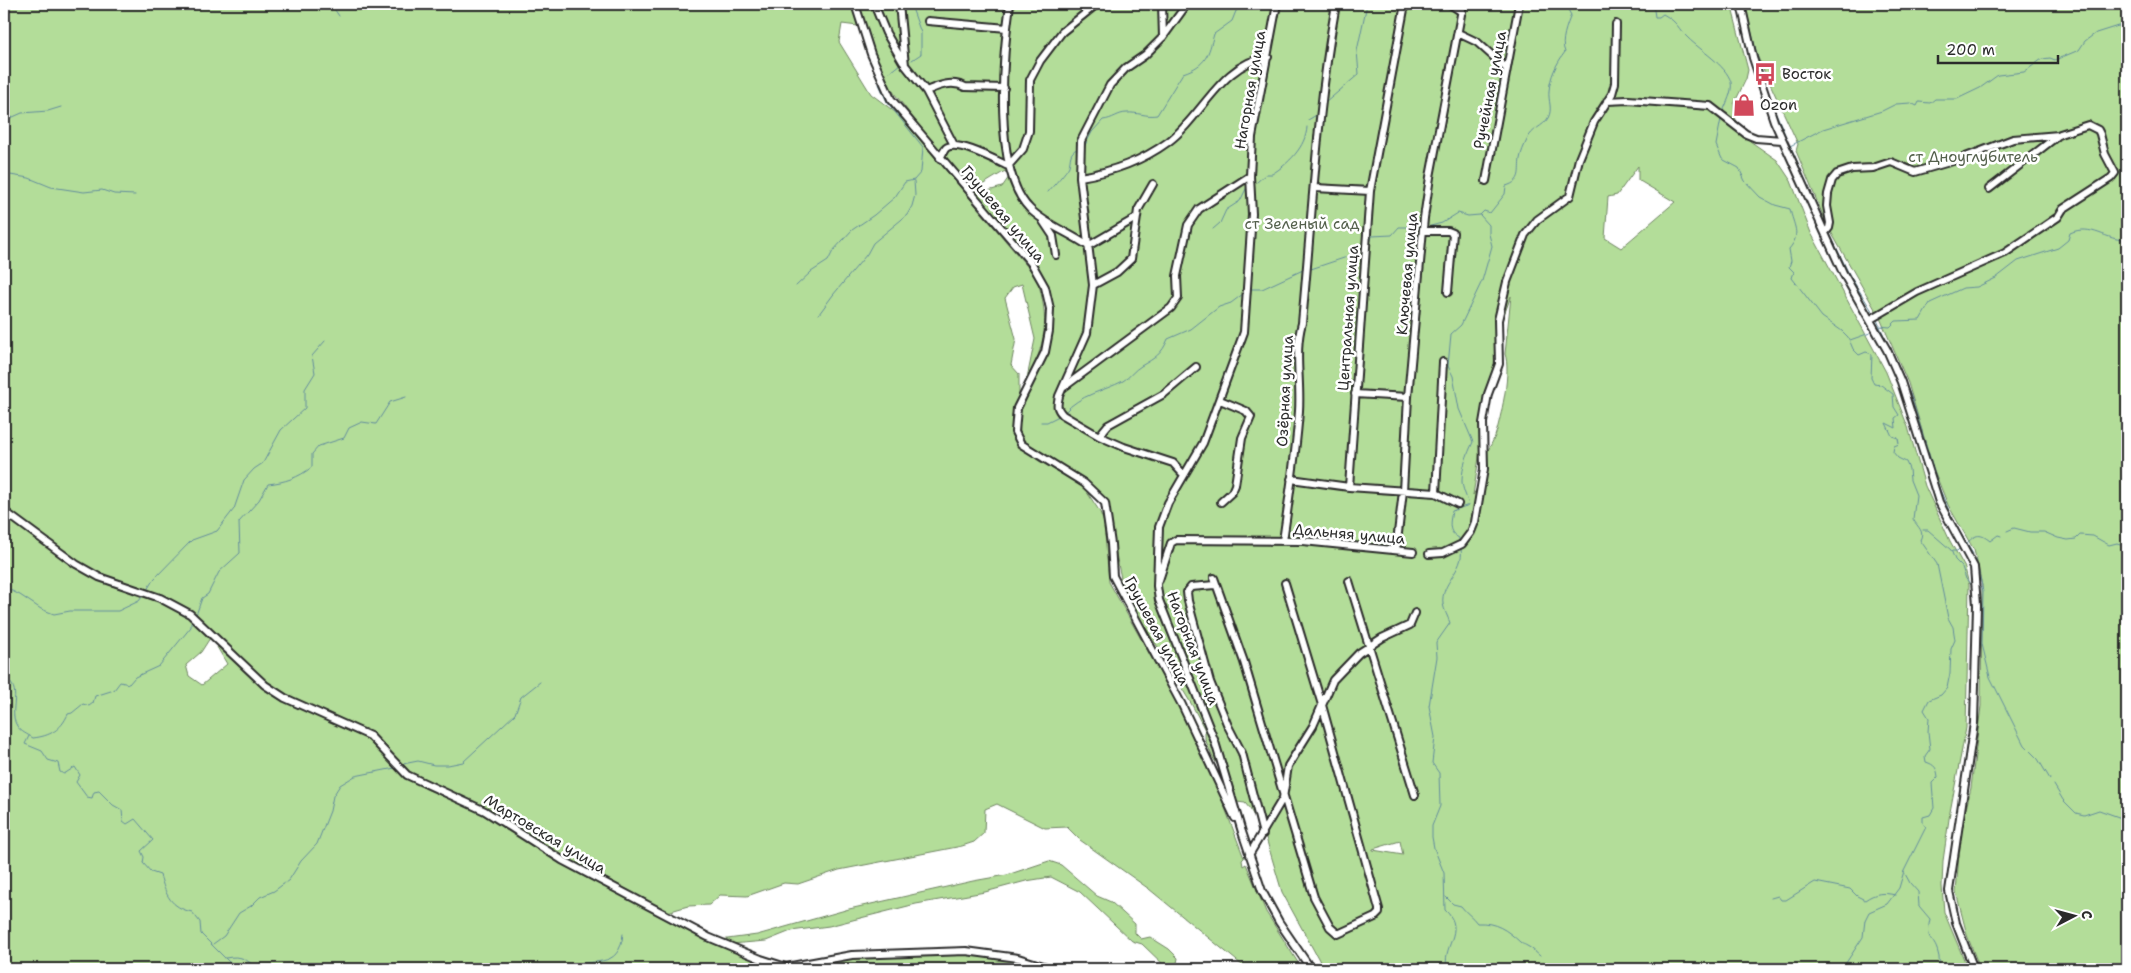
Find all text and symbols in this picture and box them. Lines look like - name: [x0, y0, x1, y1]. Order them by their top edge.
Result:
- street label: Нагорная улица: [1230, 28, 1270, 151]
- street label: Ручейная улица: [1469, 29, 1511, 151]
- scale bar: [1938, 32, 2058, 64]
- text: 200 m: [1946, 40, 1995, 60]
- bus stop icon: Восток: [1752, 61, 1778, 87]
- place label: Восток: [1782, 64, 1831, 84]
- shop icon: Ozon: [1731, 92, 1757, 118]
- place label: Ozon: [1760, 95, 1797, 115]
- park label: ст Дноуглубитель: [1908, 147, 2038, 167]
- street label: Грушевая улица: [957, 161, 1050, 267]
- street label: Ключевая улица: [1392, 211, 1422, 336]
- park label: ст Зеленый сад: [1244, 214, 1360, 234]
- street label: Центральная улица: [1333, 244, 1363, 391]
- street label: Озёрная улица: [1272, 334, 1298, 447]
- street label: Дальняя улица: [1292, 519, 1406, 549]
- street label: Грушевая улица: [1120, 573, 1194, 690]
- street label: Нагорная улица: [1162, 588, 1224, 708]
- street label: Мартовская улица: [480, 790, 610, 879]
- north arrow: [2048, 890, 2098, 940]
- text: С: [2078, 909, 2096, 920]

